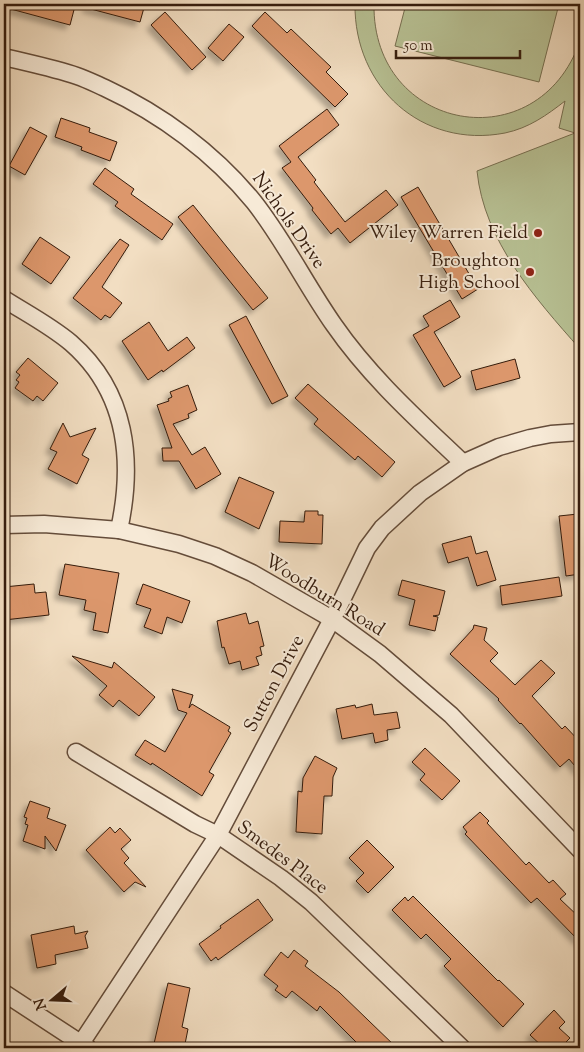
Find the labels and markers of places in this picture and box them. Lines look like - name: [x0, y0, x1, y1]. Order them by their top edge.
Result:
- place label: Wiley Warren Field: [368, 220, 528, 247]
- marker: Wiley Warren Field: [532, 227, 544, 239]
- place label: Broughton High School: [418, 248, 520, 297]
- marker: Broughton High School: [524, 266, 536, 278]

